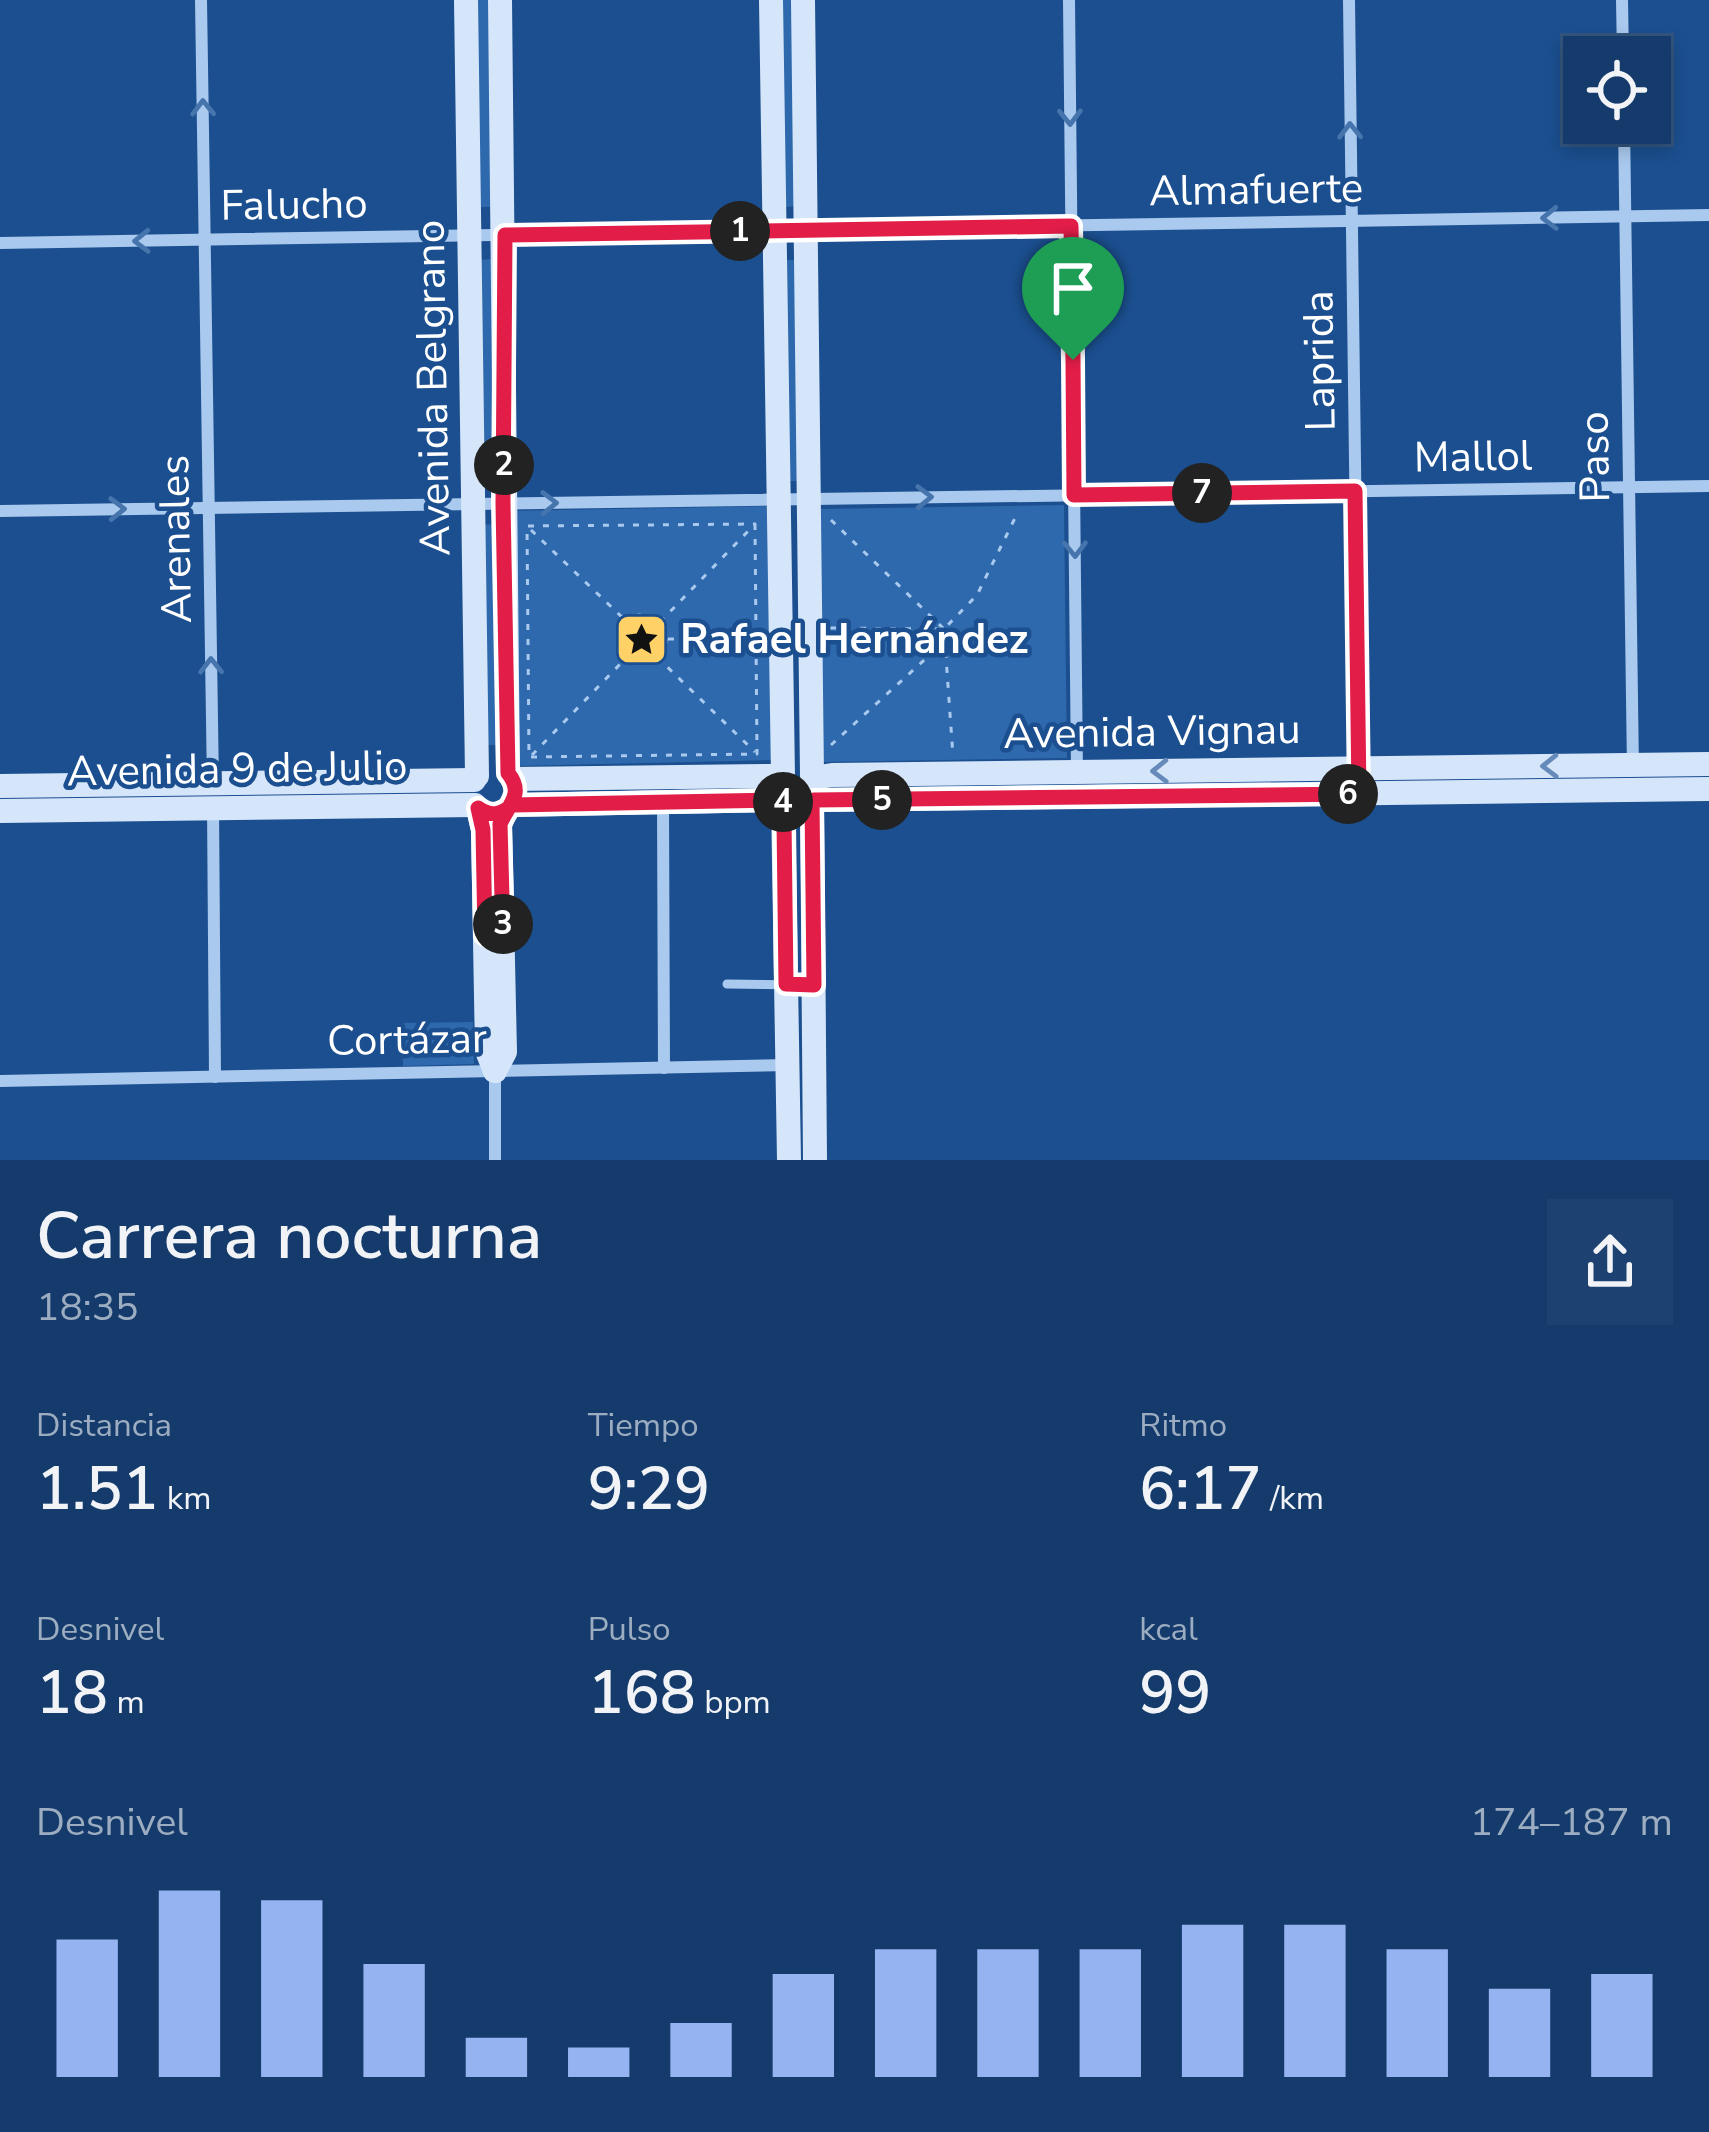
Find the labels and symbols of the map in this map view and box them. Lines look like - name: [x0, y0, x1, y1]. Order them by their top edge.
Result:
- one-way arrow: [190, 98, 216, 117]
- one-way arrow: [1057, 109, 1083, 127]
- one-way arrow: [1338, 121, 1364, 140]
- street label: Almafuerte: [1148, 160, 1364, 220]
- street label: Falucho: [220, 175, 368, 235]
- pin: 1: [710, 201, 770, 261]
- one-way arrow: [1540, 205, 1558, 231]
- street label: Avenida Belgrano: [402, 219, 464, 557]
- one-way arrow: [132, 227, 151, 253]
- pin: [1022, 237, 1124, 360]
- street label: Laprida: [1290, 290, 1350, 432]
- street label: Paso: [1566, 411, 1624, 503]
- street label: Mallol: [1413, 427, 1533, 487]
- pin: 2: [474, 435, 534, 495]
- street label: Arenales: [146, 454, 206, 624]
- pin: 7: [1172, 463, 1232, 523]
- one-way arrow: [915, 485, 934, 511]
- one-way arrow: [541, 490, 559, 516]
- one-way arrow: [109, 496, 127, 522]
- one-way arrow: [1062, 541, 1088, 559]
- place icon: Rafael Hernández: [613, 611, 669, 667]
- place label: Rafael Hernández: [680, 611, 1029, 668]
- one-way arrow: [198, 656, 224, 674]
- street label: Avenida Vignau: [1003, 701, 1301, 763]
- street label: Avenida 9 de Julio: [66, 738, 408, 800]
- one-way arrow: [1540, 752, 1559, 778]
- one-way arrow: [1150, 758, 1168, 784]
- pin: 6: [1318, 764, 1378, 824]
- pin: 5: [852, 770, 912, 830]
- pin: 4: [753, 772, 813, 832]
- pin: 3: [473, 894, 533, 954]
- street label: Cortázar: [327, 1010, 487, 1070]

